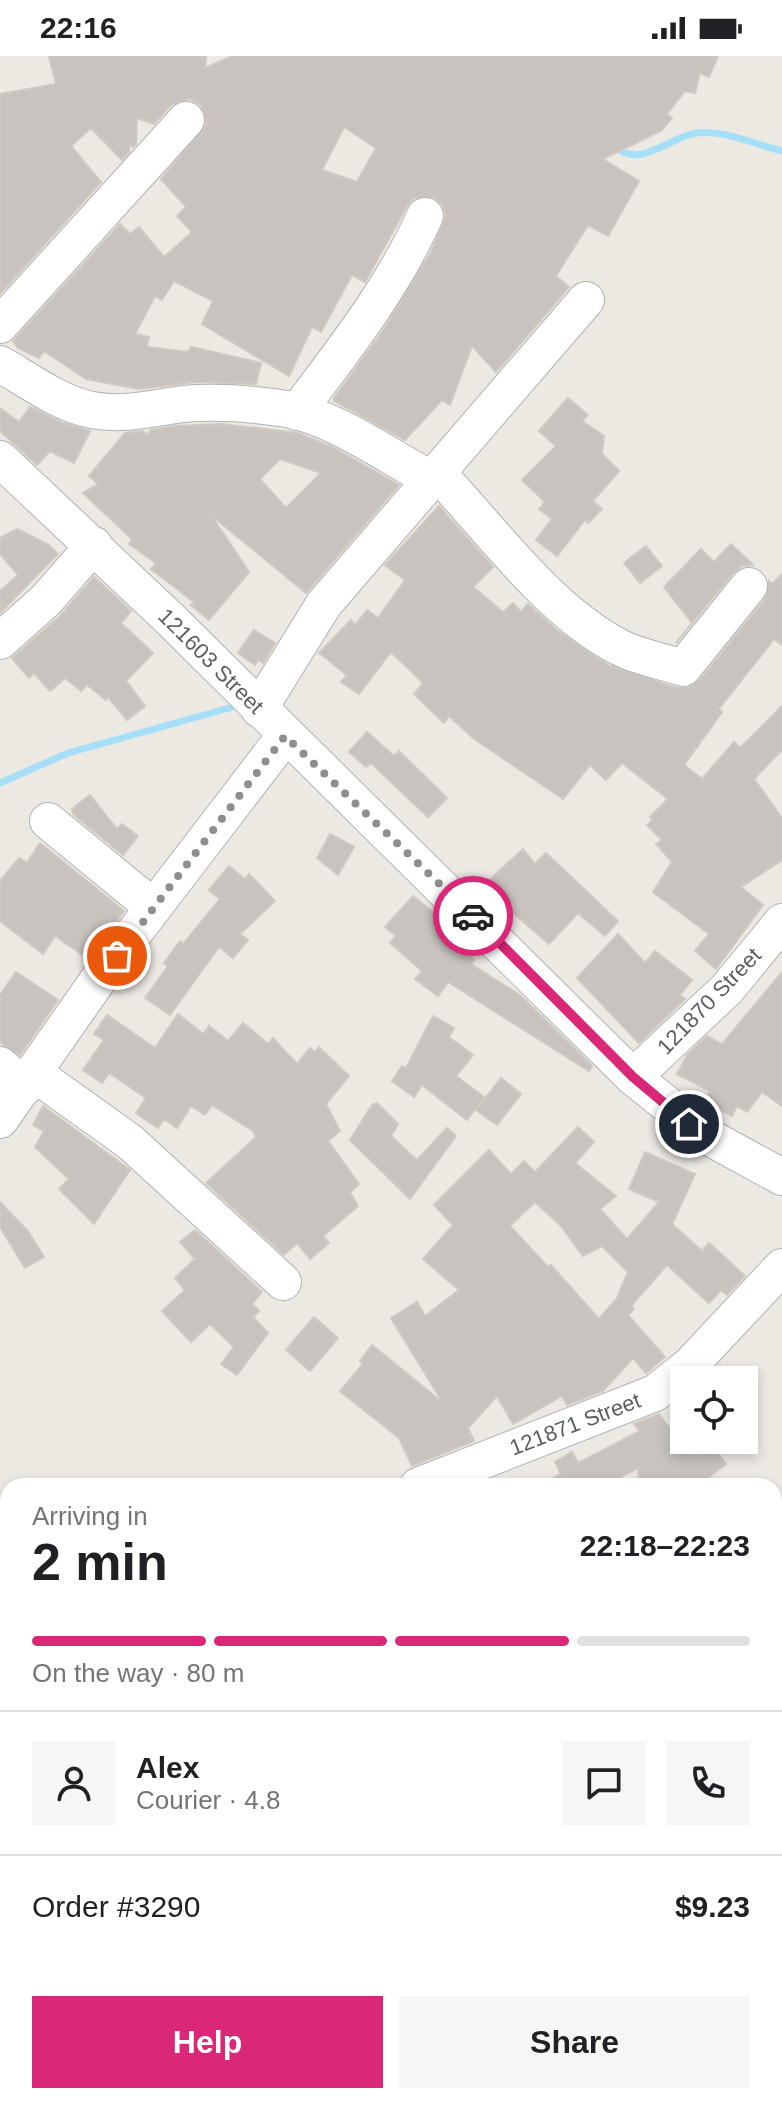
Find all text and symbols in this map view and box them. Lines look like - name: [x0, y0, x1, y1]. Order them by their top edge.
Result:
- text: 22:16: [40, 11, 117, 44]
- street label: 121603 Street: [153, 603, 269, 719]
- courier: [433, 876, 513, 956]
- icon: car: [451, 894, 495, 938]
- pin: [83, 922, 151, 990]
- icon: bag: [95, 934, 139, 978]
- street label: 121870 Street: [652, 943, 766, 1059]
- pin: [655, 1090, 723, 1158]
- icon: home: [667, 1102, 711, 1146]
- map controls: [670, 1366, 758, 1454]
- button: locate: [670, 1366, 758, 1454]
- street label: 121871 Street: [506, 1388, 644, 1460]
- text: Arriving in: [32, 1501, 148, 1531]
- text: 22:18–22:23: [580, 1529, 750, 1562]
- text: 2 min: [32, 1533, 168, 1591]
- text: On the way · 80 m: [32, 1658, 244, 1688]
- button: person: [32, 1741, 116, 1825]
- button: chat: [562, 1741, 646, 1825]
- button: phone: [666, 1741, 750, 1825]
- text: Alex: [136, 1751, 199, 1784]
- text: Courier · 4.8: [136, 1785, 281, 1815]
- text: Order #3290: [32, 1890, 200, 1923]
- text: $9.23: [675, 1890, 750, 1923]
- button: Help: [32, 1996, 383, 2088]
- button: Share: [399, 1996, 750, 2088]

